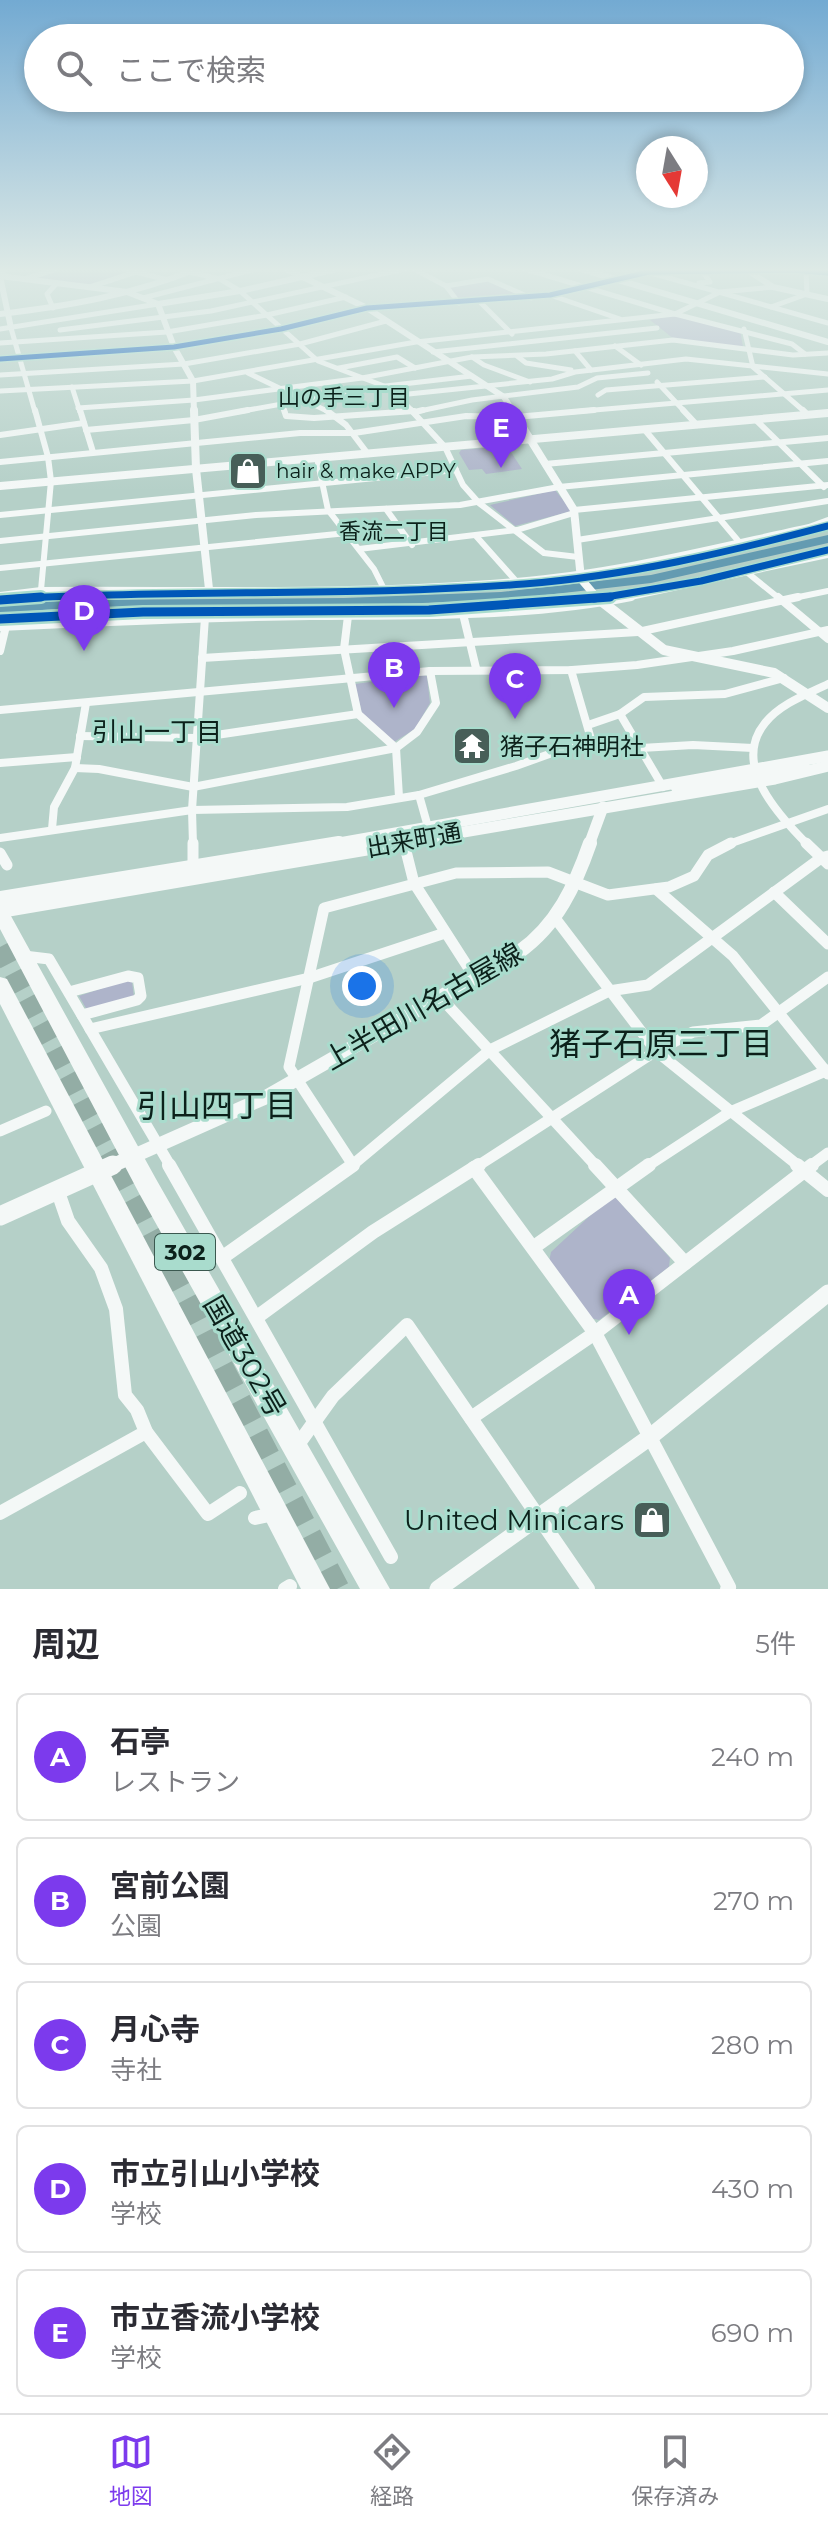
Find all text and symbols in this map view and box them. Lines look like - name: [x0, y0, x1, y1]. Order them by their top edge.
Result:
- search box: [24, 24, 804, 112]
- icon: search: [52, 46, 96, 90]
- text: ここで検索: [116, 52, 266, 89]
- north arrow: [636, 136, 708, 208]
- district label: 山の手三丁目: [278, 384, 410, 411]
- pin: E: [475, 402, 527, 468]
- shop icon: hair & make APPY: [227, 450, 269, 492]
- place label: hair & make APPY: [276, 459, 456, 483]
- district label: 香流二丁目: [339, 518, 449, 545]
- pin: D: [58, 585, 110, 651]
- pin: B: [368, 642, 420, 708]
- pin: C: [489, 653, 541, 719]
- district label: 引山一丁目: [92, 716, 222, 748]
- temple icon: 猪子石神明社: [451, 725, 493, 767]
- place label: 猪子石神明社: [500, 732, 644, 761]
- street label: 出来町通: [364, 817, 464, 863]
- street label: 上半田川名古屋線: [317, 935, 529, 1077]
- your location: [342, 966, 382, 1006]
- district label: 猪子石原三丁目: [549, 1024, 773, 1063]
- district label: 引山四丁目: [137, 1086, 297, 1125]
- road number: 302: [155, 1234, 215, 1270]
- pin: A: [603, 1269, 655, 1335]
- street label: 国道302号: [197, 1289, 293, 1423]
- shop icon: United Minicars: [631, 1499, 673, 1541]
- place label: United Minicars: [404, 1503, 624, 1537]
- text: 周辺: [32, 1623, 100, 1665]
- text: 5件: [755, 1628, 796, 1660]
- text: 石亭: [110, 1723, 170, 1760]
- text: A: [50, 1741, 70, 1773]
- text: 240 m: [711, 1741, 794, 1773]
- text: レストラン: [110, 1766, 240, 1798]
- text: 宮前公園: [110, 1867, 230, 1904]
- text: B: [50, 1885, 70, 1917]
- text: 270 m: [713, 1885, 794, 1917]
- text: 公園: [110, 1910, 162, 1942]
- text: 月心寺: [110, 2011, 200, 2048]
- text: C: [51, 2029, 69, 2061]
- text: 280 m: [711, 2029, 794, 2061]
- text: 寺社: [110, 2054, 162, 2086]
- text: 市立引山小学校: [110, 2155, 320, 2192]
- text: D: [49, 2173, 71, 2205]
- text: 430 m: [711, 2173, 794, 2205]
- text: 学校: [110, 2198, 162, 2230]
- text: 市立香流小学校: [110, 2299, 320, 2336]
- text: E: [51, 2317, 69, 2349]
- text: 690 m: [711, 2317, 794, 2349]
- text: 学校: [110, 2342, 162, 2374]
- tab: 地図: [109, 2430, 153, 2510]
- tab: 経路: [370, 2430, 414, 2510]
- tab: 保存済み: [631, 2430, 719, 2510]

